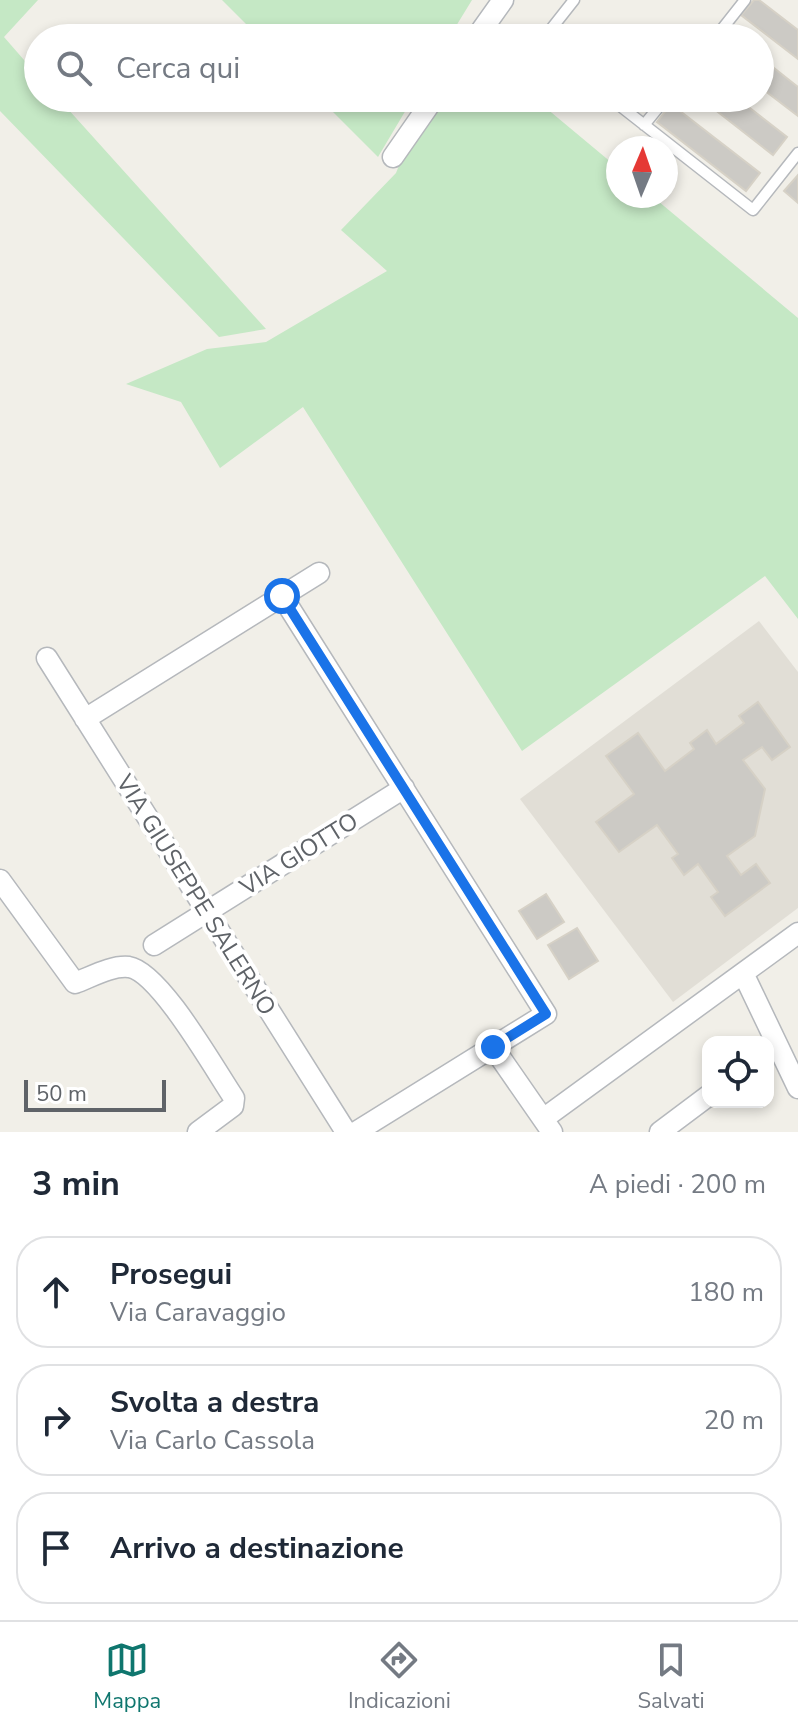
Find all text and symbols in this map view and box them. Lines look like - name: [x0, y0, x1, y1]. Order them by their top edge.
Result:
- search box: [24, 24, 774, 112]
- icon: search: [52, 46, 96, 90]
- text: Cerca qui: [116, 48, 240, 89]
- north arrow: [606, 136, 678, 208]
- route start: [264, 578, 300, 614]
- street label: VIA GIUSEPPE SALERNO: [108, 768, 283, 1021]
- street label: VIA GIOTTO: [233, 805, 364, 904]
- route end: [475, 1029, 511, 1065]
- map controls: [702, 1036, 774, 1108]
- button: locate: [702, 1036, 774, 1108]
- scale bar: [24, 1076, 166, 1112]
- text: 50 m: [36, 1079, 87, 1109]
- text: 3 min: [32, 1161, 120, 1207]
- text: A piedi · 200 m: [589, 1167, 766, 1202]
- text: Prosegui: [110, 1254, 232, 1295]
- icon: ahead: [34, 1270, 78, 1314]
- text: 180 m: [688, 1275, 764, 1310]
- text: Via Caravaggio: [110, 1295, 286, 1330]
- text: Svolta a destra: [110, 1382, 320, 1423]
- icon: right: [34, 1398, 78, 1442]
- text: 20 m: [704, 1403, 764, 1438]
- text: Via Carlo Cassola: [110, 1423, 315, 1458]
- icon: arrive: [34, 1526, 78, 1570]
- text: Arrivo a destinazione: [110, 1528, 404, 1569]
- tab: Mappa: [93, 1638, 161, 1716]
- tab: Indicazioni: [348, 1638, 451, 1716]
- tab: Salvati: [638, 1638, 705, 1716]

